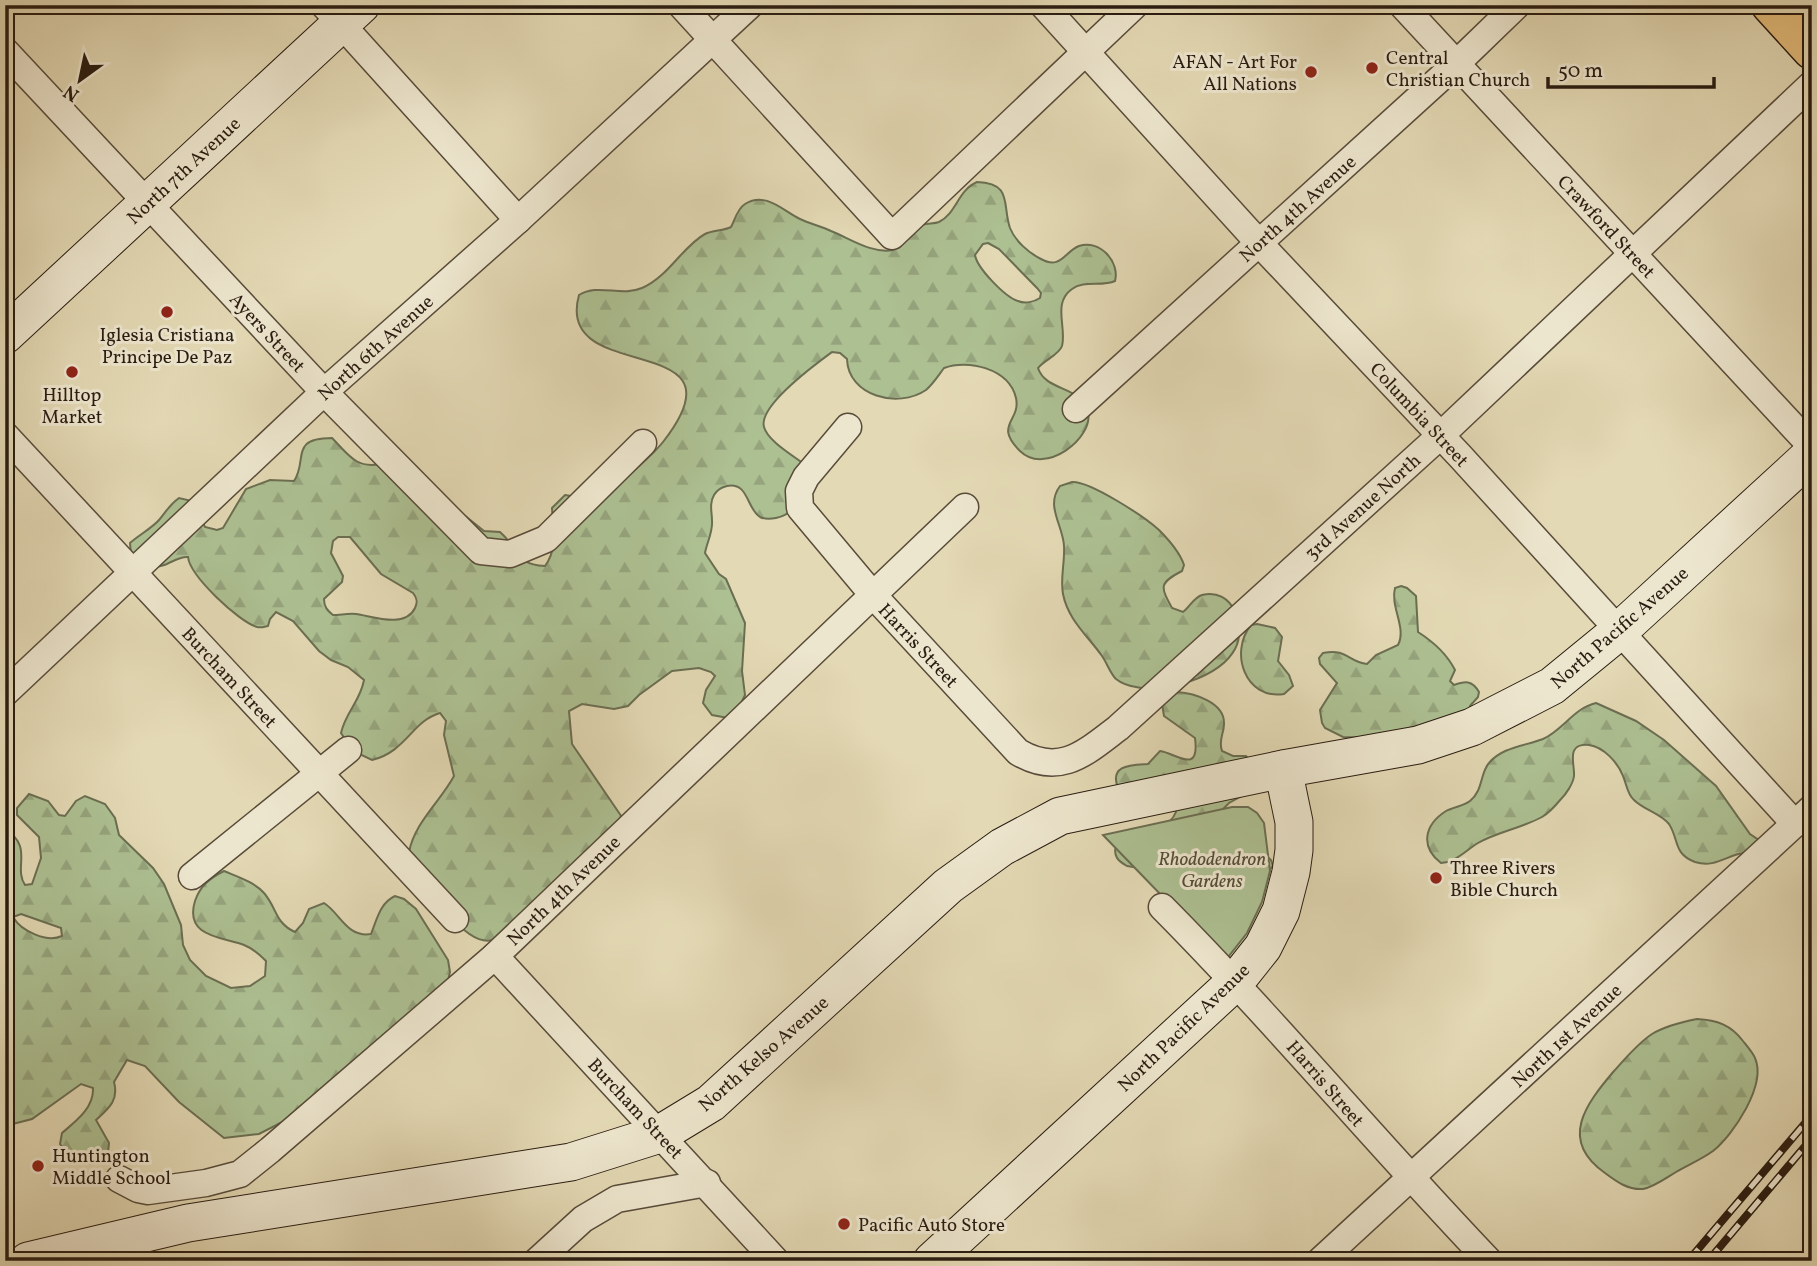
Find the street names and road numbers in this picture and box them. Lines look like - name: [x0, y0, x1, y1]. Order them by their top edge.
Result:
- street label: North 7th Avenue: [122, 112, 247, 231]
- street label: North 4th Avenue: [1234, 150, 1362, 269]
- street label: Crawford Street: [1551, 170, 1661, 285]
- street label: Ayers Street: [223, 288, 311, 379]
- street label: North 6th Avenue: [313, 289, 440, 408]
- street label: Columbia Street: [1363, 357, 1474, 474]
- street label: 3rd Avenue North: [1300, 448, 1427, 567]
- street label: North Pacific Avenue: [1546, 561, 1695, 696]
- street label: Harris Street: [871, 598, 964, 695]
- street label: Burcham Street: [175, 622, 283, 735]
- street label: North 4th Avenue: [502, 830, 627, 953]
- street label: North Pacific Avenue: [1112, 958, 1256, 1099]
- street label: North 1st Avenue: [1507, 979, 1628, 1094]
- street label: North Kelso Avenue: [694, 991, 835, 1118]
- street label: Harris Street: [1280, 1035, 1370, 1134]
- street label: Burcham Street: [581, 1053, 689, 1166]

